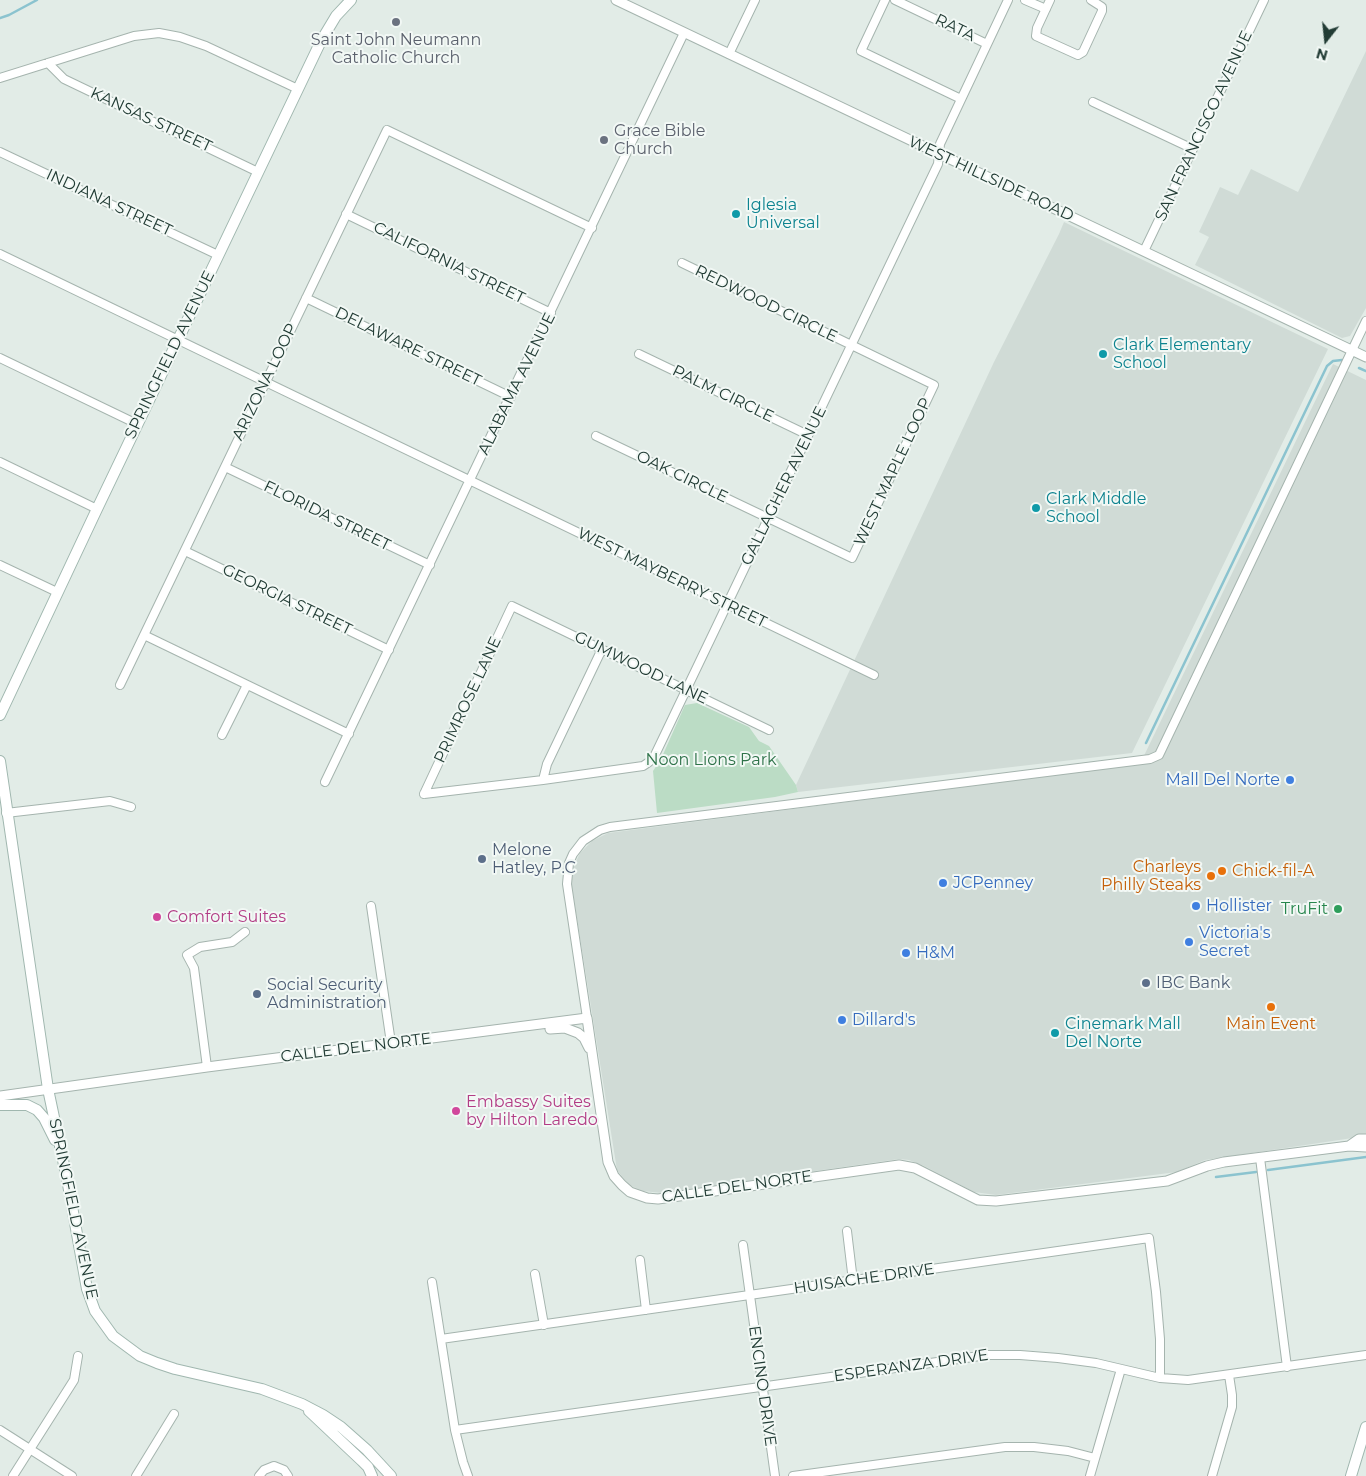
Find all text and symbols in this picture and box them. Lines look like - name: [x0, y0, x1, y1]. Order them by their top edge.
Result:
- street label: RATA: [932, 10, 978, 46]
- north arrow: [1301, 15, 1351, 65]
- marker: Saint John Neumann Catholic Church: [390, 16, 402, 28]
- street label: SAN FRANCISCO AVENUE: [1151, 28, 1257, 224]
- place label: Saint John Neumann Catholic Church: [311, 30, 481, 68]
- text: N: [1314, 44, 1330, 65]
- street label: KANSAS STREET: [87, 83, 215, 157]
- place label: Grace Bible Church: [614, 121, 705, 159]
- street label: WEST HILLSIDE ROAD: [905, 132, 1077, 226]
- marker: Grace Bible Church: [598, 134, 610, 146]
- street label: INDIANA STREET: [43, 165, 175, 241]
- place label: Iglesia Universal: [746, 195, 820, 233]
- marker: Iglesia Universal: [730, 208, 742, 220]
- street label: CALIFORNIA STREET: [370, 218, 528, 308]
- street label: REDWOOD CIRCLE: [692, 261, 840, 347]
- street label: SPRINGFIELD AVENUE: [121, 268, 219, 442]
- street label: DELAWARE STREET: [332, 303, 484, 391]
- street label: ALABAMA AVENUE: [474, 310, 560, 458]
- street label: ARIZONA LOOP: [228, 320, 302, 444]
- place label: Clark Elementary School: [1113, 335, 1251, 373]
- marker: Clark Elementary School: [1097, 348, 1109, 360]
- street label: PALM CIRCLE: [669, 361, 777, 427]
- street label: WEST MAPLE LOOP: [850, 395, 936, 549]
- street label: GALLAGHER AVENUE: [737, 403, 831, 569]
- street label: OAK CIRCLE: [633, 447, 731, 507]
- street label: FLORIDA STREET: [260, 477, 394, 555]
- place label: Clark Middle School: [1046, 489, 1146, 527]
- marker: Clark Middle School: [1030, 502, 1042, 514]
- street label: WEST MAYBERRY STREET: [574, 524, 770, 632]
- street label: GEORGIA STREET: [219, 560, 355, 640]
- street label: GUMWOOD LANE: [571, 627, 711, 709]
- street label: PRIMROSE LANE: [430, 634, 506, 766]
- park label: Noon Lions Park: [645, 750, 777, 770]
- place label: Mall Del Norte: [1166, 770, 1280, 790]
- marker: Mall Del Norte: [1284, 774, 1296, 786]
- place label: Melone Hatley, P.C: [492, 840, 576, 878]
- marker: Melone Hatley, P.C: [476, 853, 488, 865]
- place label: Charleys Philly Steaks: [1101, 857, 1201, 895]
- place label: Chick-fil-A: [1232, 861, 1314, 881]
- marker: Chick-fil-A: [1216, 865, 1228, 877]
- marker: Charleys Philly Steaks: [1205, 870, 1217, 882]
- place label: JCPenney: [953, 873, 1033, 893]
- marker: JCPenney: [937, 877, 949, 889]
- place label: Hollister: [1206, 896, 1272, 916]
- place label: TruFit: [1281, 899, 1328, 919]
- marker: Hollister: [1190, 900, 1202, 912]
- marker: TruFit: [1332, 903, 1344, 915]
- place label: Comfort Suites: [167, 907, 286, 927]
- marker: Comfort Suites: [151, 911, 163, 923]
- place label: Victoria's Secret: [1199, 923, 1271, 961]
- marker: Victoria's Secret: [1183, 936, 1195, 948]
- place label: H&M: [916, 943, 955, 963]
- marker: H&M: [900, 947, 912, 959]
- place label: IBC Bank: [1156, 973, 1230, 993]
- place label: Social Security Administration: [267, 975, 387, 1013]
- marker: IBC Bank: [1140, 977, 1152, 989]
- marker: Social Security Administration: [251, 988, 263, 1000]
- marker: Main Event: [1265, 1001, 1277, 1013]
- place label: Dillard's: [852, 1010, 916, 1030]
- marker: Dillard's: [836, 1014, 848, 1026]
- place label: Cinemark Mall Del Norte: [1065, 1014, 1181, 1052]
- place label: Main Event: [1226, 1014, 1316, 1034]
- marker: Cinemark Mall Del Norte: [1049, 1027, 1061, 1039]
- street label: CALLE DEL NORTE: [280, 1029, 432, 1067]
- place label: Embassy Suites by Hilton Laredo: [466, 1092, 598, 1130]
- marker: Embassy Suites by Hilton Laredo: [450, 1105, 462, 1117]
- street label: SPRINGFIELD AVENUE: [44, 1117, 102, 1301]
- street label: CALLE DEL NORTE: [661, 1167, 813, 1207]
- street label: HUISACHE DRIVE: [792, 1260, 936, 1298]
- street label: ENCINO DRIVE: [744, 1324, 780, 1448]
- street label: ESPERANZA DRIVE: [833, 1346, 989, 1386]

